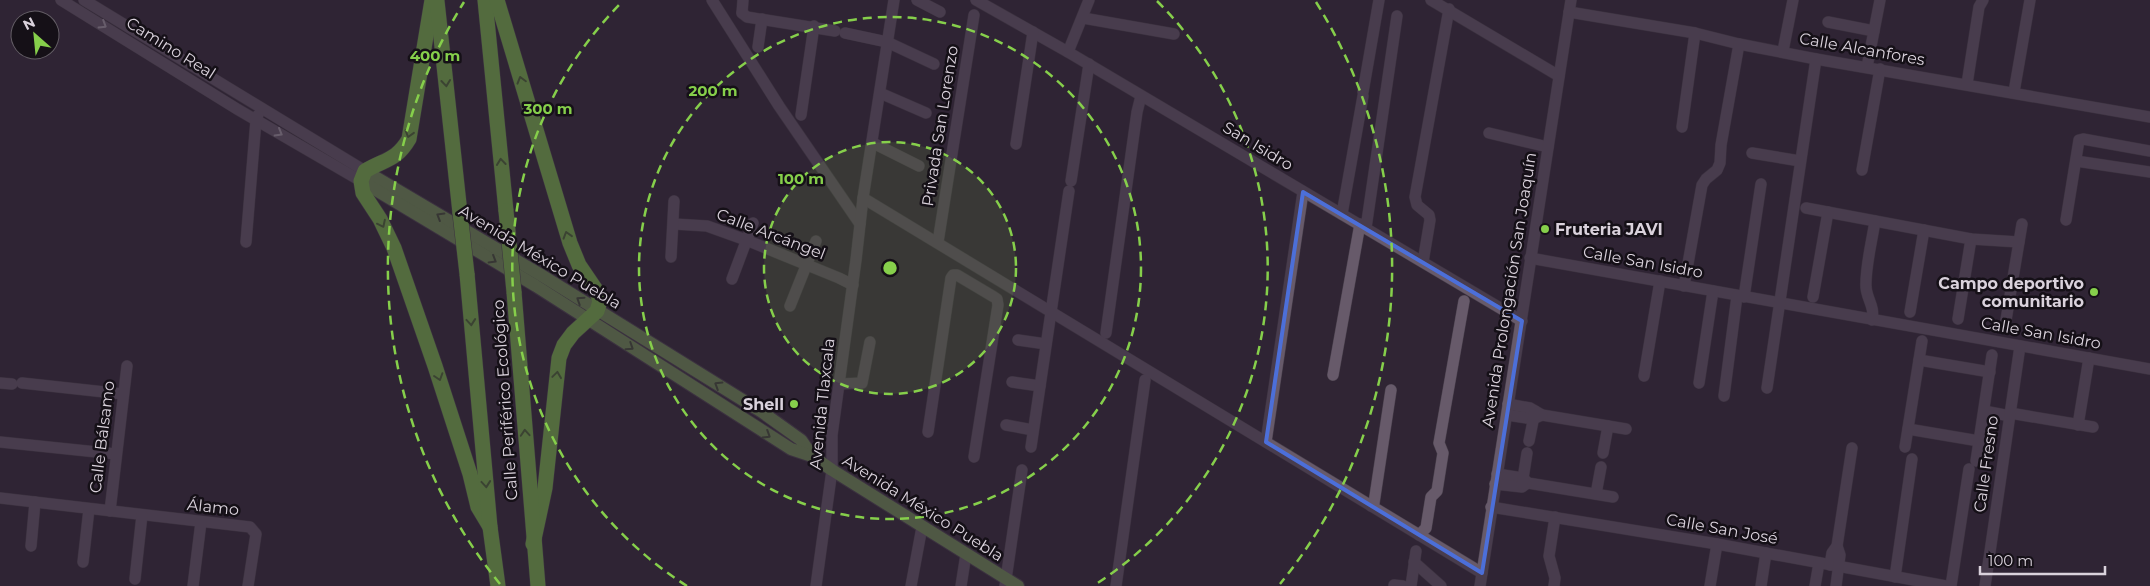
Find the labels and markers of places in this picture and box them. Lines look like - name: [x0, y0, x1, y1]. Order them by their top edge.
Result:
- place label: Fruteria JAVI: [1555, 220, 1663, 239]
- marker: Fruteria JAVI: [1539, 223, 1551, 235]
- centre of rings: [881, 259, 899, 277]
- place label: Campo deportivo comunitario: [1938, 274, 2084, 311]
- marker: Campo deportivo comunitario: [2088, 286, 2100, 298]
- place label: Shell: [743, 395, 784, 414]
- marker: Shell: [788, 398, 800, 410]

